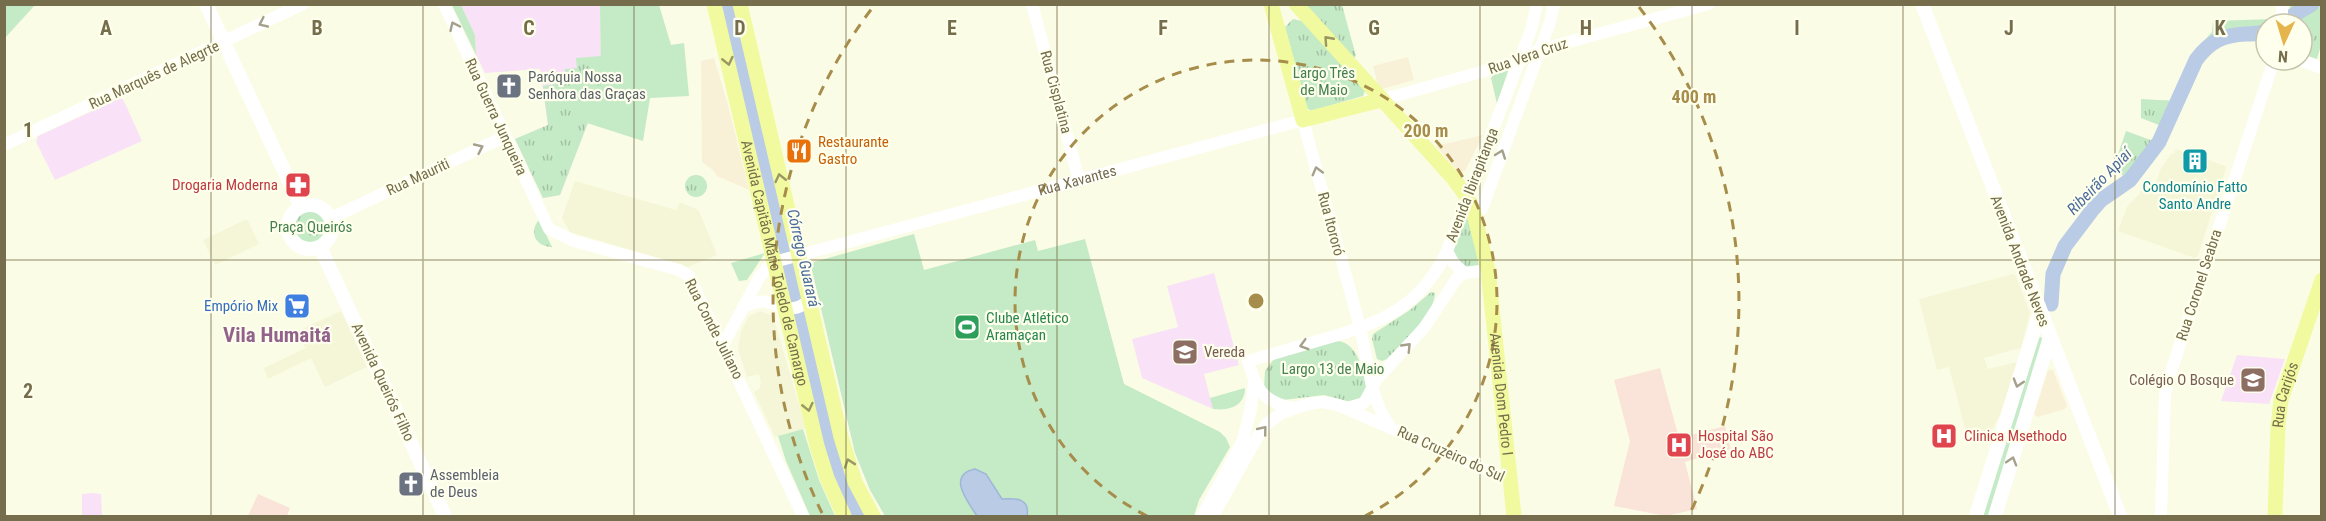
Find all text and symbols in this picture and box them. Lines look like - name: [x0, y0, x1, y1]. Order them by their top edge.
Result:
- north arrow: [2254, 12, 2314, 72]
- text: A: [100, 16, 112, 40]
- one-way arrow: [259, 16, 270, 28]
- text: B: [311, 16, 323, 40]
- text: C: [523, 16, 535, 40]
- text: D: [734, 16, 746, 40]
- text: E: [947, 16, 957, 40]
- text: F: [1158, 16, 1168, 40]
- text: G: [1368, 16, 1380, 40]
- text: H: [1580, 16, 1592, 40]
- text: I: [1794, 16, 1800, 40]
- text: J: [2004, 16, 2014, 40]
- text: K: [2214, 16, 2226, 40]
- one-way arrow: [450, 21, 462, 32]
- street label: Rua Vera Cruz: [1486, 34, 1570, 78]
- one-way arrow: [1324, 36, 1335, 47]
- street label: Rua Marquês de Alegrte: [86, 37, 222, 113]
- text: N: [2277, 47, 2289, 66]
- street label: Rua Cisplatina: [1036, 49, 1076, 135]
- street label: Rua Guerra Junqueira: [461, 56, 531, 178]
- one-way arrow: [720, 56, 733, 66]
- park label: Largo Três de Maio: [1293, 64, 1355, 99]
- place label: Paróquia Nossa Senhora das Graças: [528, 68, 646, 103]
- church icon: Paróquia Nossa Senhora das Graças: [494, 71, 524, 101]
- text: 400 m: [1672, 86, 1716, 107]
- text: 1: [23, 118, 33, 142]
- text: 200 m: [1404, 120, 1448, 141]
- street label: Avenida Ibirapitanga: [1442, 125, 1502, 245]
- place label: Restaurante Gastro: [818, 133, 889, 168]
- restaurant icon: Restaurante Gastro: [784, 136, 814, 166]
- street label: Avenida Capitão Mário Toledo de Camargo: [737, 138, 812, 388]
- water label: Ribeirão Apiaí: [2063, 143, 2137, 218]
- one-way arrow: [473, 144, 484, 156]
- building icon: Condomínio Fatto Santo Andre: [2180, 146, 2210, 176]
- one-way arrow: [1493, 149, 1506, 159]
- street label: Rua Mauriti: [384, 155, 452, 199]
- street label: Rua Xavantes: [1036, 161, 1118, 200]
- one-way arrow: [1312, 166, 1324, 177]
- pharmacy icon: Drogaria Moderna: [283, 170, 313, 200]
- one-way arrow: [775, 173, 788, 183]
- place label: Drogaria Moderna: [172, 176, 278, 194]
- place label: Condomínio Fatto Santo Andre: [2142, 178, 2248, 213]
- street label: Rua Itororó: [1314, 190, 1348, 258]
- street label: Avenida Andrade Neves: [1987, 193, 2053, 330]
- water label: Córrego Guarará: [783, 207, 824, 310]
- park label: Praça Queirós: [270, 218, 353, 236]
- street label: Rua Coronel Seabra: [2173, 227, 2225, 343]
- street label: Rua Conde Juliano: [681, 276, 747, 382]
- supermarket icon: Empório Mix: [282, 291, 312, 321]
- centre of rings: [1246, 291, 1266, 311]
- place label: Empório Mix: [204, 297, 278, 315]
- place label: Clube Atlético Aramaçan: [986, 309, 1069, 344]
- sports icon: Clube Atlético Aramaçan: [952, 312, 982, 342]
- street label: Avenida Queirós Filho: [348, 320, 418, 444]
- district label: Vila Humaitá: [223, 323, 331, 347]
- street label: Avenida Dom Pedro I: [1486, 332, 1517, 456]
- school or university icon: Vereda: [1170, 337, 1200, 367]
- one-way arrow: [1299, 338, 1310, 350]
- place label: Vereda: [1204, 343, 1245, 361]
- one-way arrow: [1400, 343, 1411, 354]
- park label: Largo 13 de Maio: [1282, 360, 1384, 378]
- street label: Rua Carijós: [2269, 360, 2302, 429]
- school or university icon: Colégio O Bosque: [2238, 365, 2268, 395]
- place label: Colégio O Bosque: [2129, 371, 2234, 389]
- one-way arrow: [2013, 378, 2025, 388]
- text: 2: [23, 379, 33, 403]
- one-way arrow: [800, 402, 813, 412]
- hospital icon: Clinica Msethodo: [1929, 421, 1959, 451]
- street label: Rua Cruzeiro do Sul: [1395, 422, 1507, 486]
- one-way arrow: [1256, 426, 1267, 437]
- place label: Hospital São José do ABC: [1698, 427, 1774, 462]
- place label: Clinica Msethodo: [1964, 427, 2067, 445]
- hospital icon: Hospital São José do ABC: [1664, 430, 1694, 460]
- one-way arrow: [2005, 456, 2017, 467]
- one-way arrow: [843, 458, 856, 469]
- place label: Assembleia de Deus: [430, 466, 499, 501]
- church icon: Assembleia de Deus: [396, 469, 426, 499]

